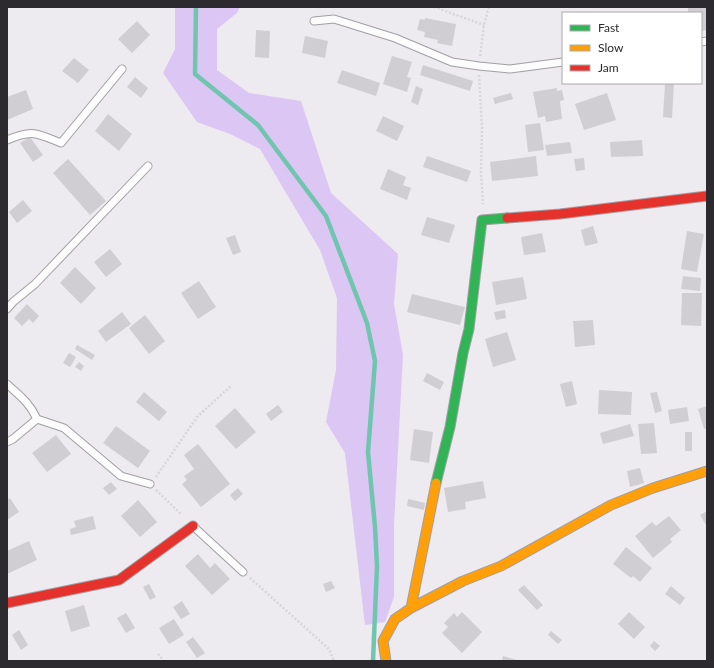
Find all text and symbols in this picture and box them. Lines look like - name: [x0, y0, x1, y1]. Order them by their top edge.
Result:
- legend: [562, 12, 702, 84]
- text: Fast: [598, 20, 620, 35]
- text: Slow: [598, 40, 624, 55]
- text: Jam: [598, 60, 619, 75]

